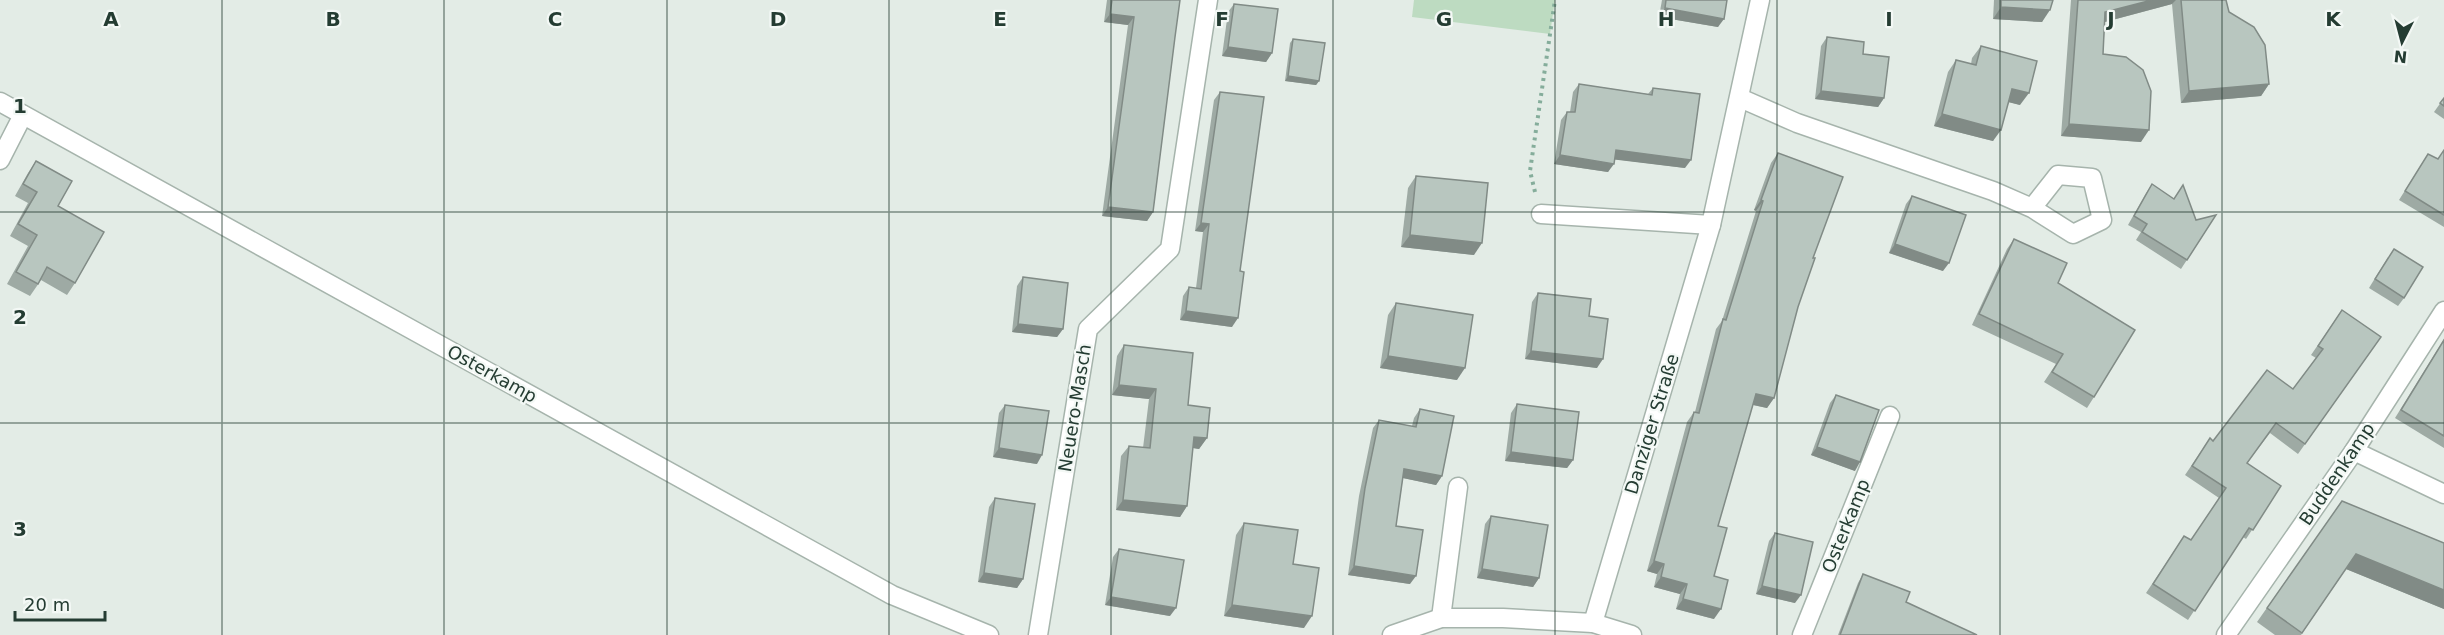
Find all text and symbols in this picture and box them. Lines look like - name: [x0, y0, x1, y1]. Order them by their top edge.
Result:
- text: A: [103, 7, 119, 31]
- text: B: [325, 7, 341, 31]
- text: C: [548, 7, 562, 31]
- text: D: [770, 7, 786, 31]
- text: E: [993, 7, 1007, 31]
- text: F: [1215, 7, 1229, 31]
- text: G: [1436, 7, 1452, 31]
- text: H: [1658, 7, 1674, 31]
- text: I: [1885, 7, 1893, 31]
- text: J: [2105, 7, 2115, 31]
- text: K: [2325, 7, 2342, 31]
- north arrow: [2372, 12, 2432, 72]
- text: N: [2393, 46, 2408, 67]
- text: 1: [13, 94, 27, 118]
- text: 2: [13, 305, 27, 329]
- street label: Osterkamp: [444, 340, 541, 407]
- street label: Neuero-Masch: [1054, 343, 1095, 473]
- street label: Danziger Straße: [1620, 351, 1683, 497]
- street label: Buddenkamp: [2295, 418, 2379, 529]
- street label: Osterkamp: [1817, 476, 1874, 576]
- text: 3: [13, 517, 27, 541]
- scale bar: [15, 584, 105, 622]
- text: 20 m: [24, 594, 70, 615]

